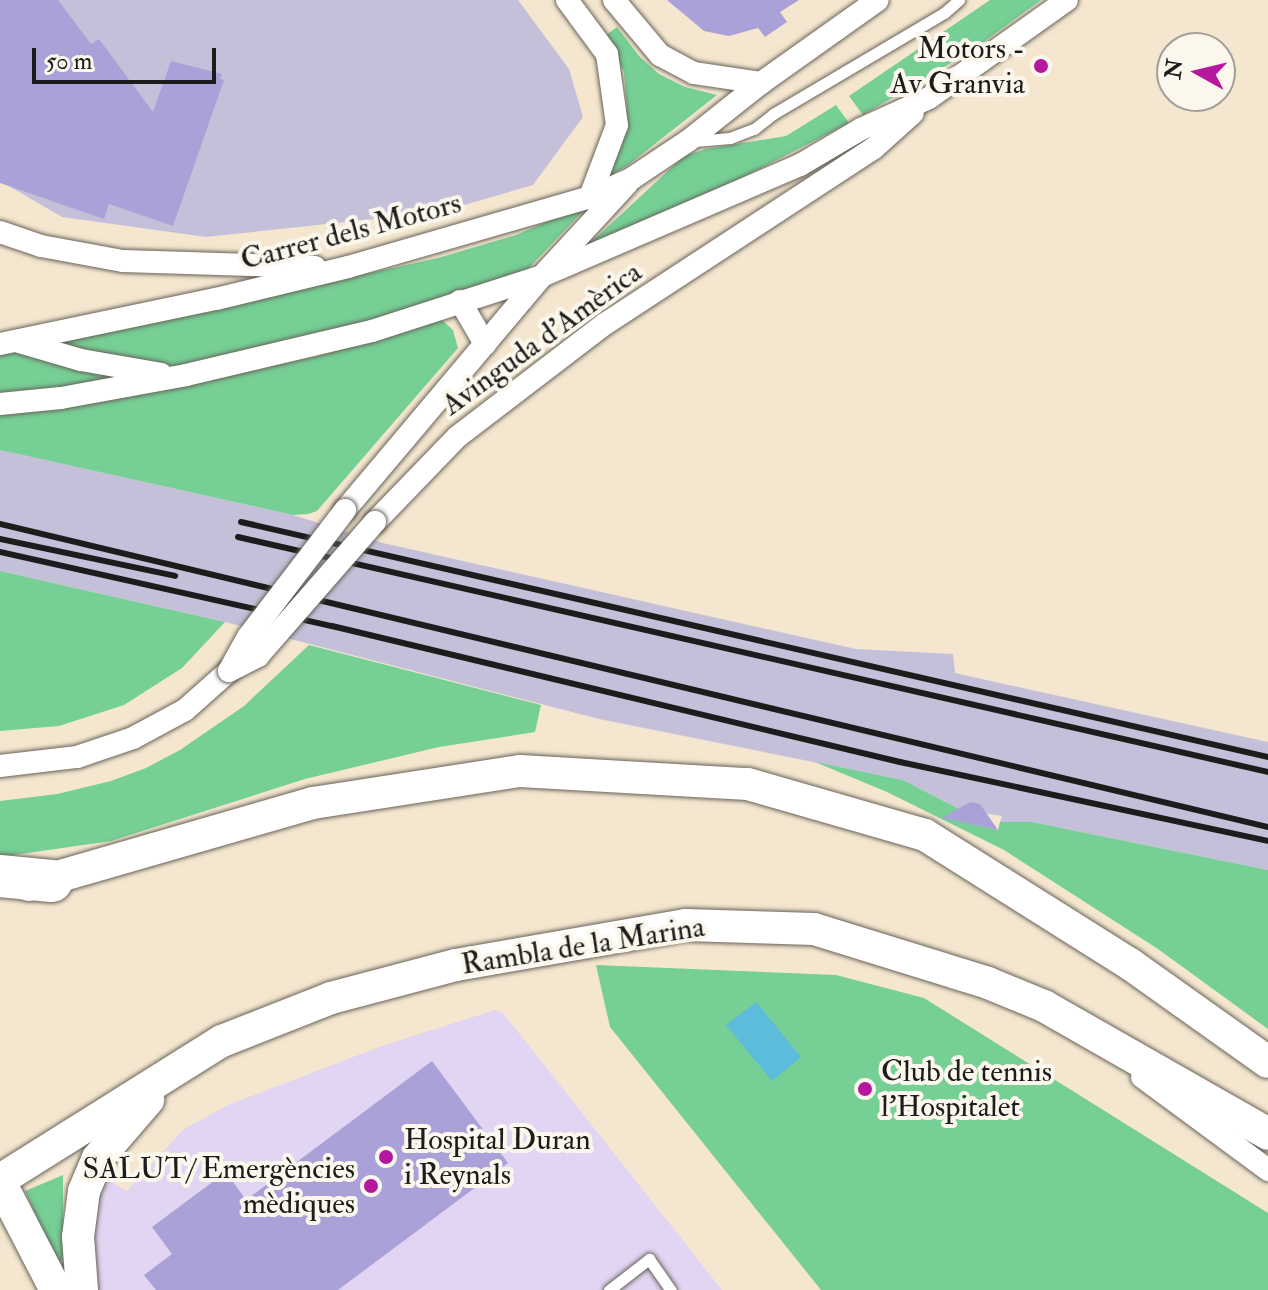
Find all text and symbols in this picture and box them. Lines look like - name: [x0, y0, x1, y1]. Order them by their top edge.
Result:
- place label: Motors - Av Granvia: [890, 31, 1025, 102]
- scale bar: [36, 32, 220, 82]
- north arrow: [1156, 32, 1236, 112]
- text: 50 m: [46, 46, 92, 77]
- marker: Motors - Av Granvia: [1032, 57, 1050, 75]
- text: N: [1159, 57, 1189, 81]
- street label: Carrer dels Motors: [237, 185, 465, 279]
- street label: Avinguda d'Amèrica: [435, 254, 649, 424]
- street label: Rambla de la Marina: [459, 909, 707, 983]
- place label: Club de tennis l'Hospitalet: [881, 1054, 1052, 1124]
- marker: Club de tennis l'Hospitalet: [856, 1080, 874, 1098]
- place label: Hospital Duran i Reynals: [404, 1122, 591, 1192]
- marker: Hospital Duran i Reynals: [375, 1146, 397, 1168]
- place label: SALUT/ Emergències mèdiques: [83, 1151, 355, 1222]
- marker: SALUT/ Emergències mèdiques: [362, 1177, 380, 1195]

